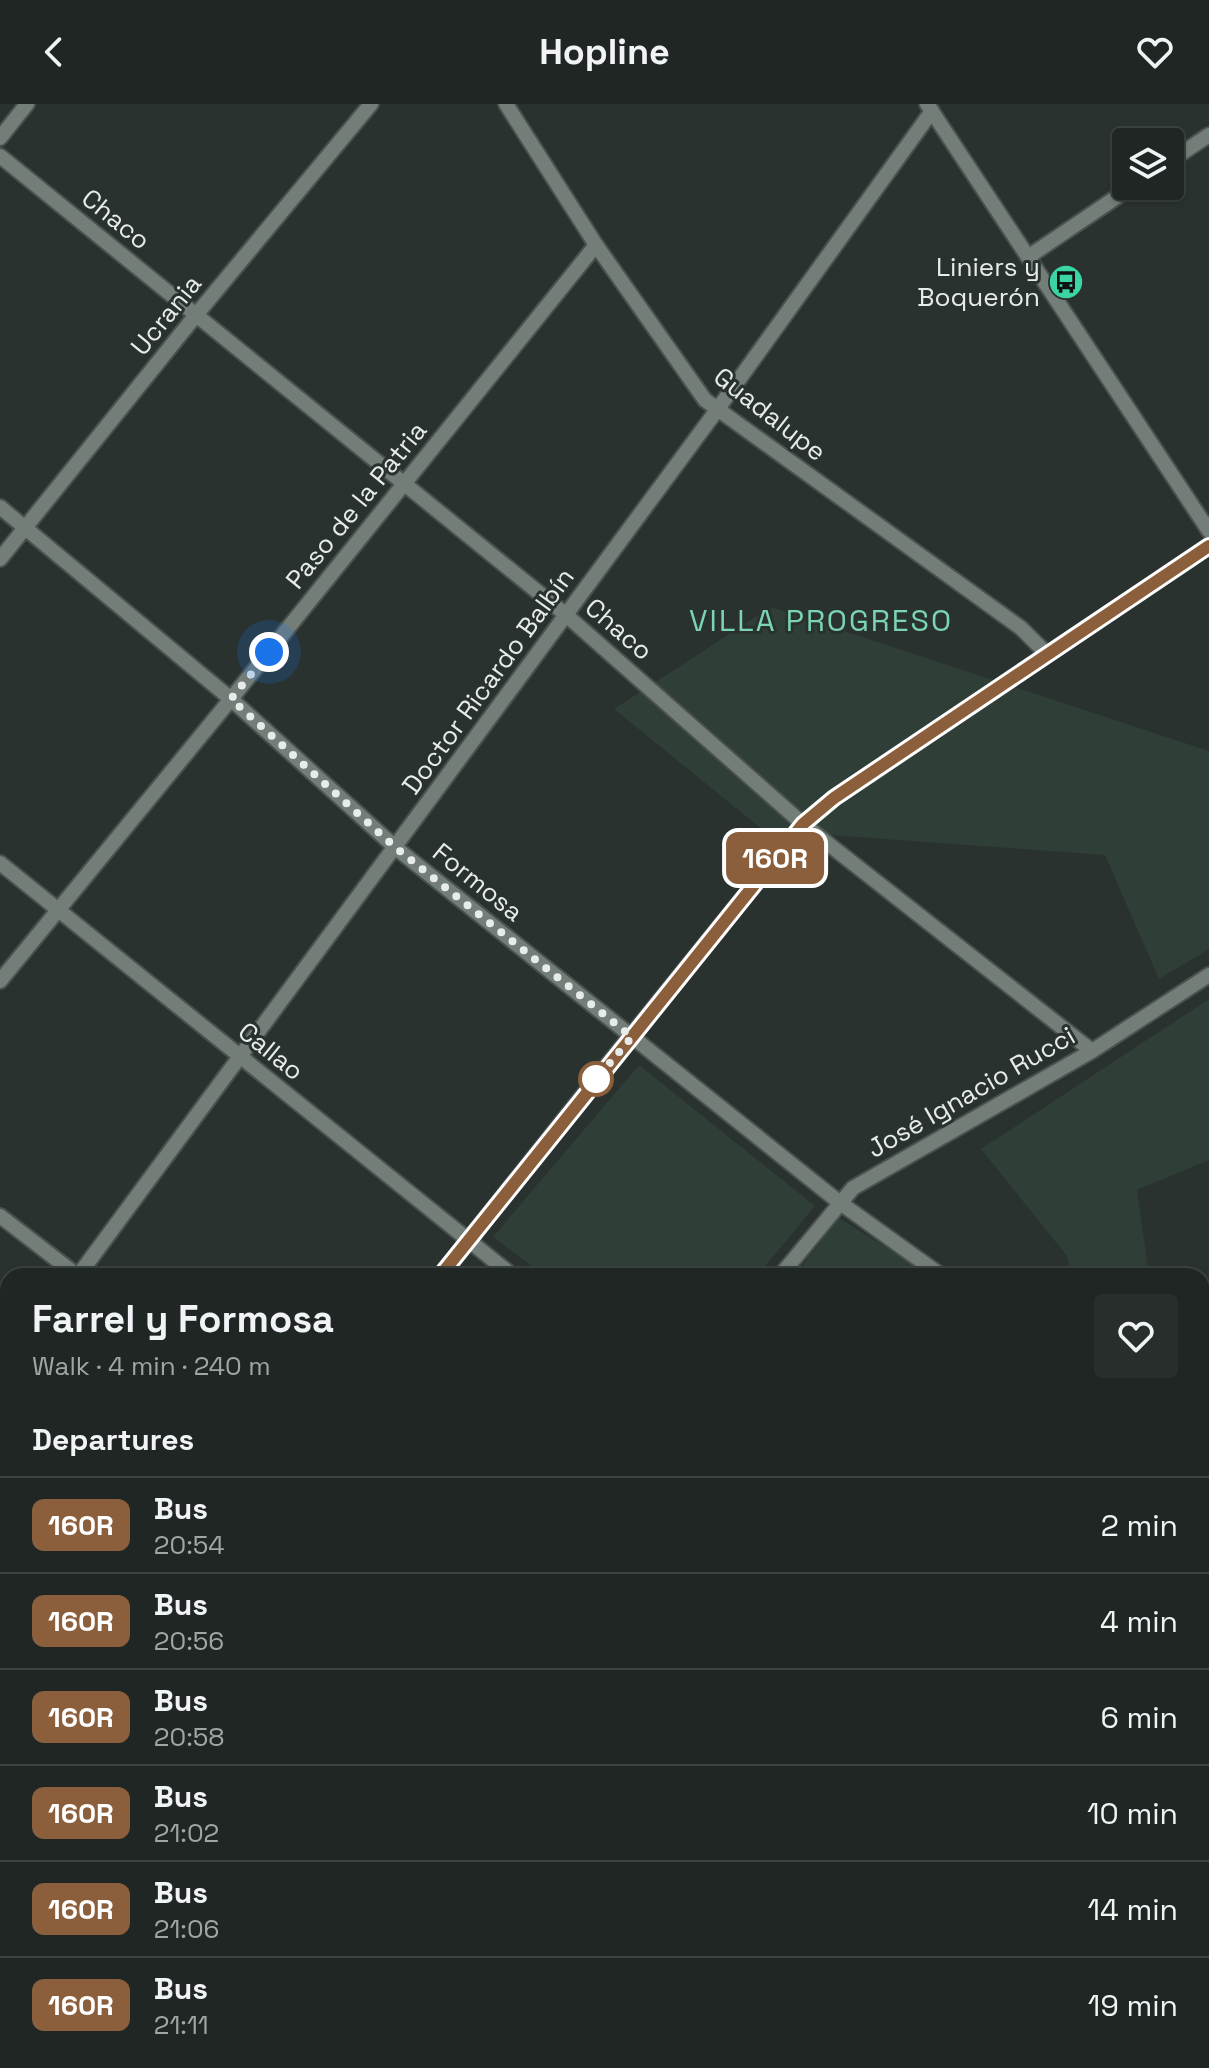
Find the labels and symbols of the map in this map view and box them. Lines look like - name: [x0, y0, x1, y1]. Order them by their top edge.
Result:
- street label: Chaco: [75, 181, 157, 257]
- place label: Liniers y Boquerón: [917, 250, 1040, 314]
- bus stop icon: Liniers y Boquerón: [1047, 263, 1085, 301]
- street label: Ucrania: [123, 268, 209, 362]
- street label: Guadalupe: [707, 359, 833, 469]
- street label: Paso de la Patria: [278, 414, 434, 596]
- street label: Doctor Ricardo Balbín: [394, 561, 582, 801]
- street label: Chaco: [578, 590, 660, 668]
- district label: VILLA PROGRESO: [689, 601, 953, 640]
- your location: [249, 632, 289, 672]
- line badge: 160R: [719, 832, 831, 884]
- street label: Formosa: [426, 835, 530, 929]
- street label: Callao: [231, 1014, 311, 1088]
- street label: José Ignacio Rucci: [861, 1019, 1081, 1165]
- unlabelled marker: [579, 1062, 613, 1096]

